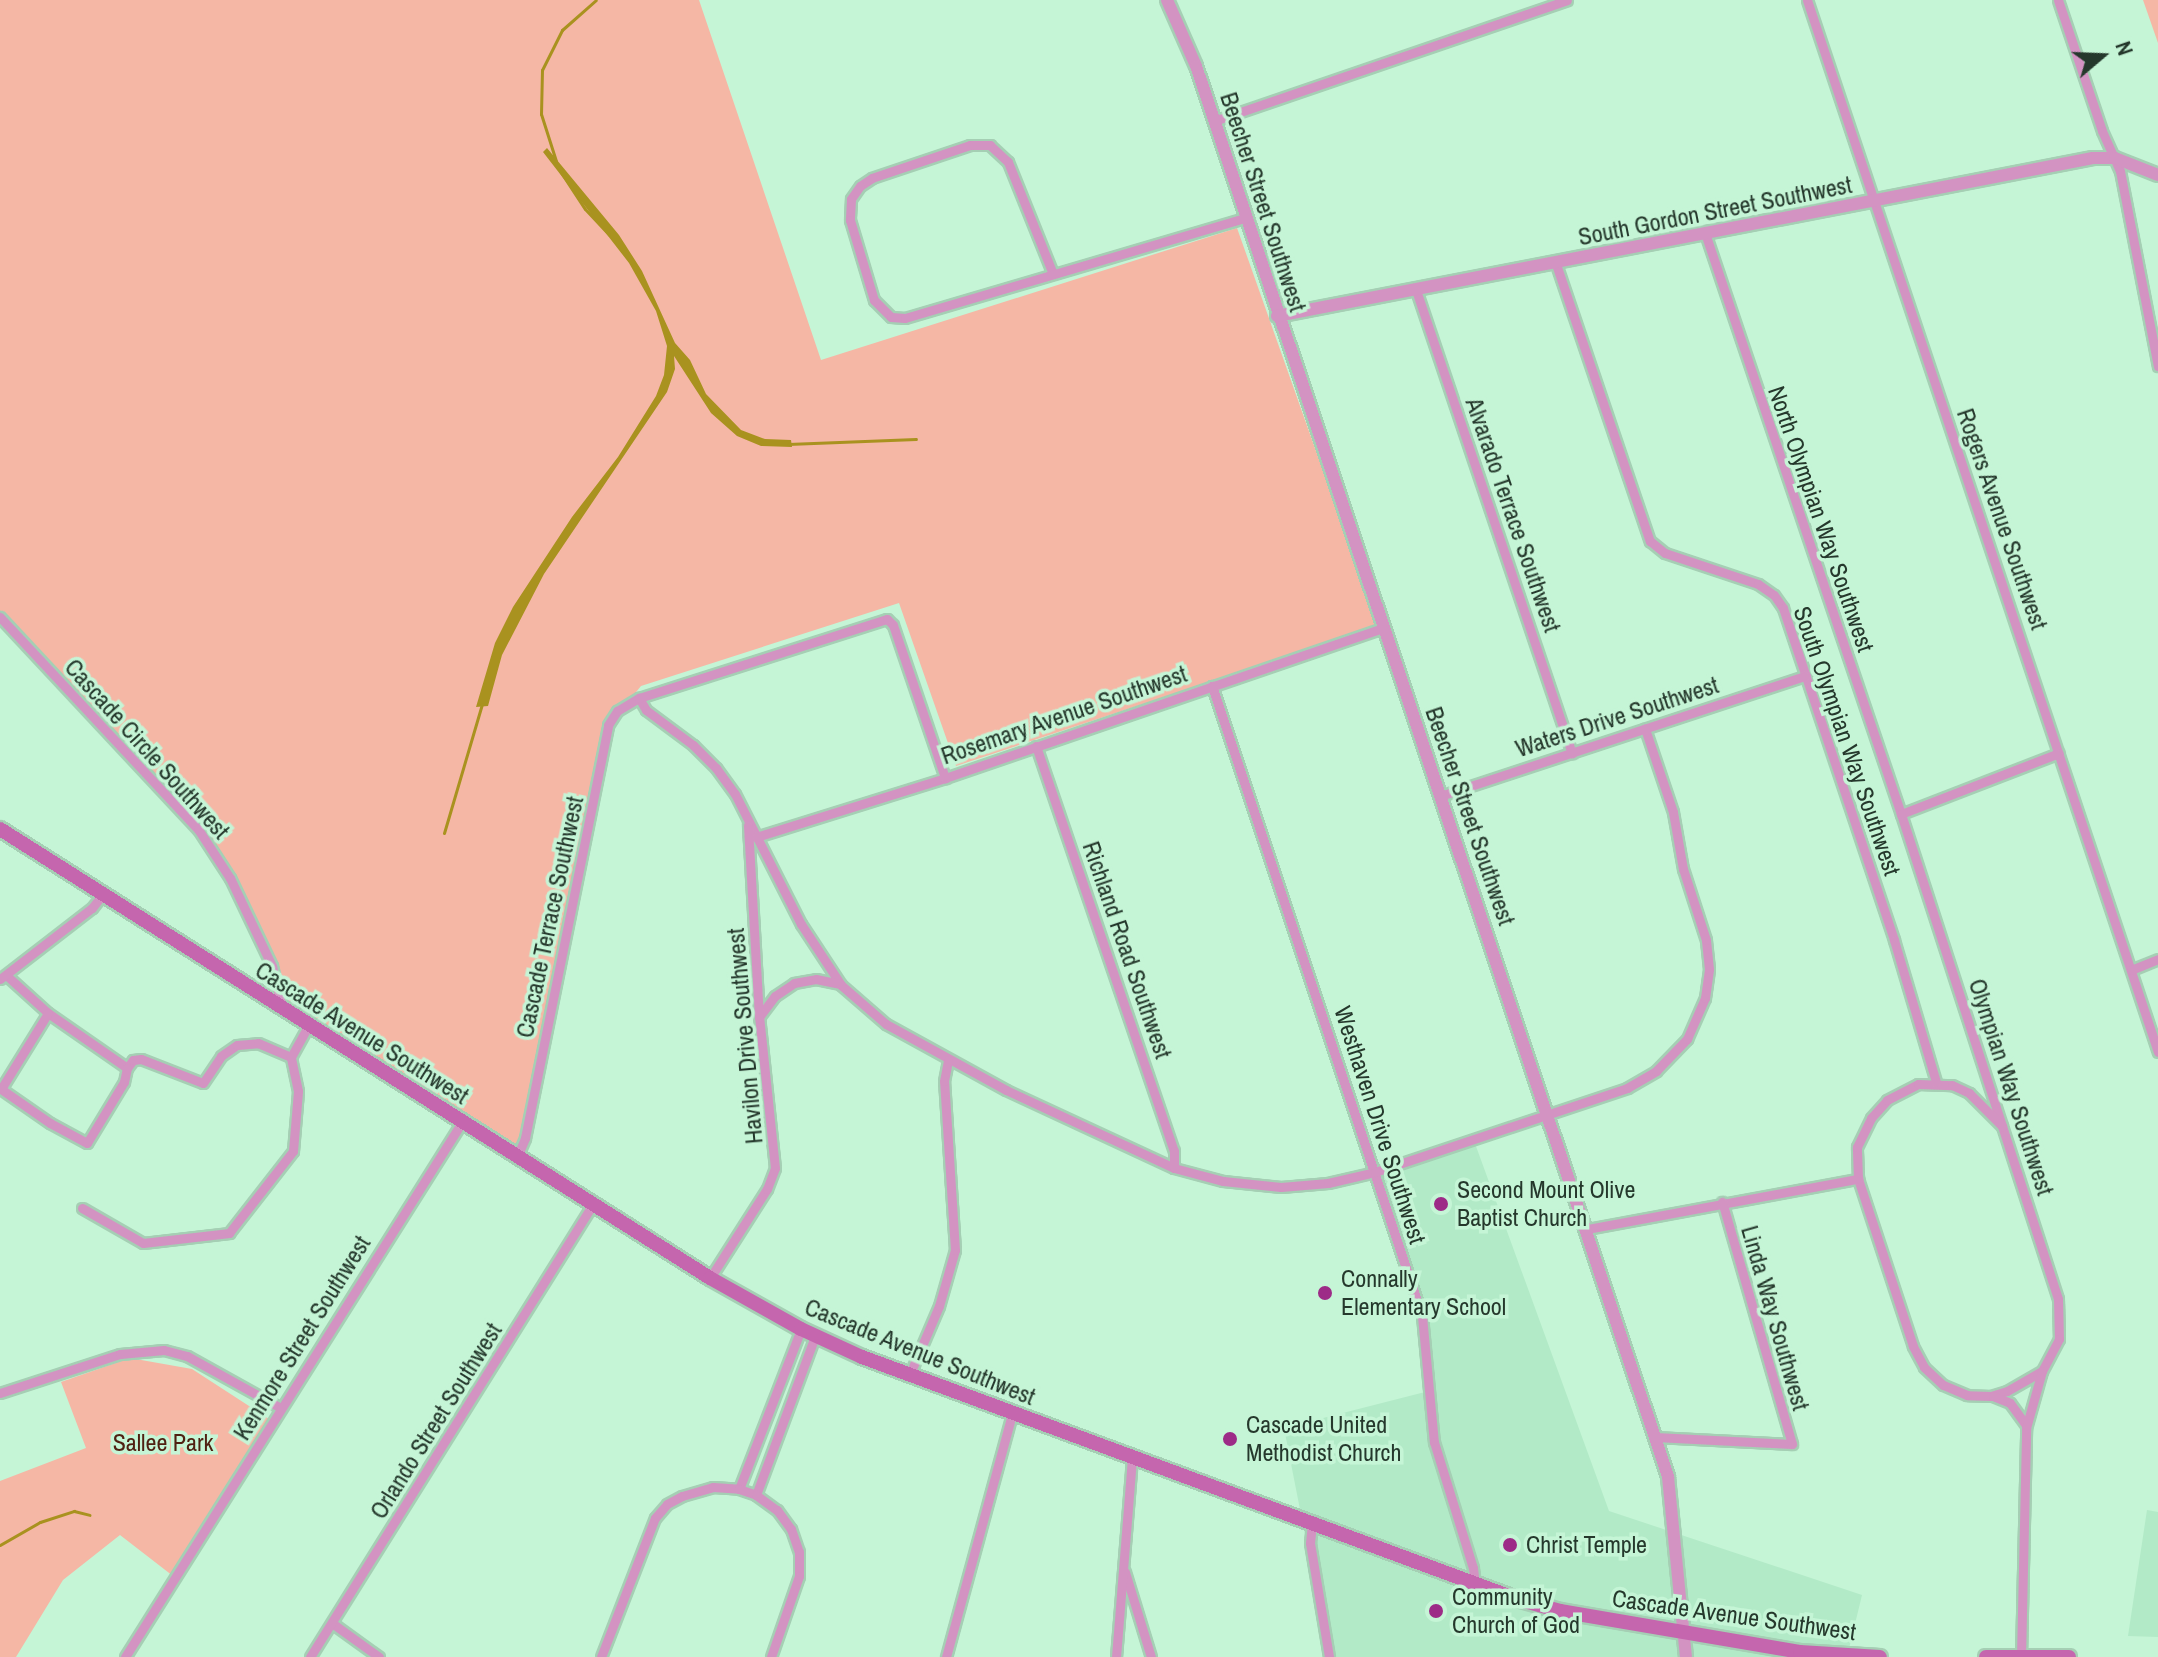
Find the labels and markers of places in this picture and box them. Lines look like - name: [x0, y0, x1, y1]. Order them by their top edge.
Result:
- place label: Second Mount Olive Baptist Church: [1457, 1176, 1635, 1232]
- marker: Second Mount Olive Baptist Church: [1432, 1195, 1450, 1213]
- place label: Connally Elementary School: [1341, 1265, 1506, 1321]
- marker: Connally Elementary School: [1316, 1284, 1334, 1302]
- place label: Cascade United Methodist Church: [1246, 1411, 1401, 1467]
- marker: Cascade United Methodist Church: [1221, 1430, 1239, 1448]
- place label: Christ Temple: [1526, 1531, 1647, 1559]
- marker: Christ Temple: [1501, 1536, 1519, 1554]
- place label: Community Church of God: [1452, 1583, 1580, 1639]
- marker: Community Church of God: [1427, 1602, 1445, 1620]

